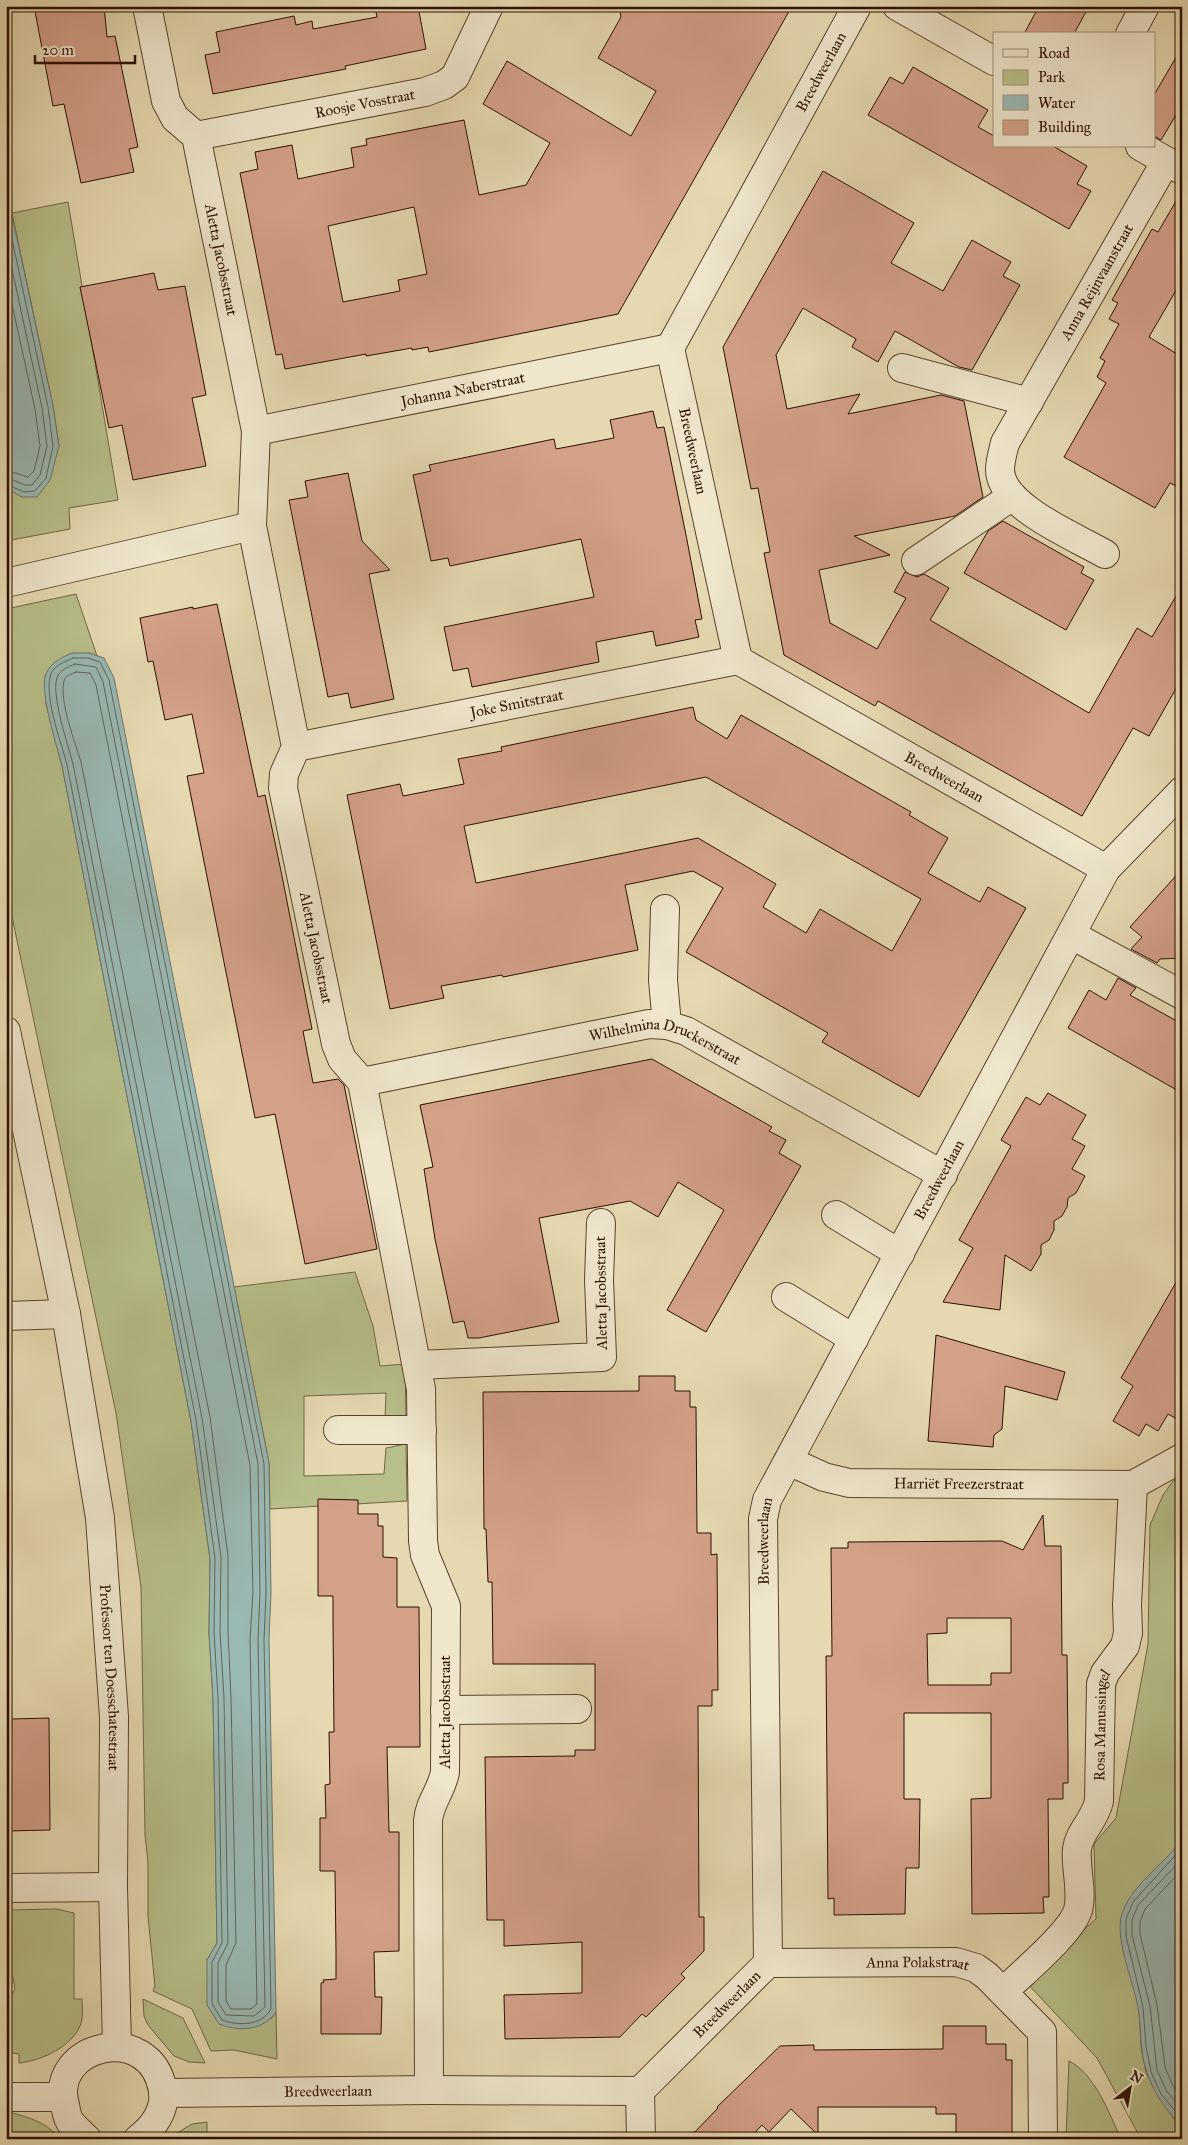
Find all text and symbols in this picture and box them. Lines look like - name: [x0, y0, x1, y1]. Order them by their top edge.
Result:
- street label: Breedweerlaan: [792, 29, 850, 115]
- scale bar: [35, 32, 135, 64]
- legend: [993, 32, 1156, 148]
- text: 20 m: [42, 41, 74, 59]
- text: Road: [1038, 44, 1070, 62]
- text: Park: [1038, 68, 1065, 86]
- street label: Roosje Vosstraat: [313, 85, 417, 122]
- text: Water: [1038, 94, 1075, 112]
- text: Building: [1038, 118, 1092, 136]
- street label: Aletta Jacobsstraat: [201, 201, 241, 318]
- street label: Anna Reijnvaanstraat: [1056, 220, 1137, 344]
- street label: Johanna Naberstraat: [397, 368, 527, 412]
- street label: Breedweerlaan: [675, 406, 711, 496]
- street label: Joke Smitstraat: [467, 685, 566, 723]
- street label: Breedweerlaan: [901, 748, 987, 806]
- street label: Aletta Jacobsstraat: [296, 889, 337, 1006]
- street label: Wilhelmina Druckerstraat: [587, 1015, 745, 1069]
- street label: Breedweerlaan: [910, 1137, 968, 1223]
- street label: Aletta Jacobsstraat: [591, 1235, 612, 1351]
- street label: Harriët Freezerstraat: [894, 1474, 1025, 1493]
- street label: Breedweerlaan: [754, 1496, 776, 1585]
- street label: Professor ten Doesschatestraat: [96, 1584, 123, 1772]
- street label: Aletta Jacobsstraat: [436, 1654, 455, 1770]
- street label: Rosa Manussingel: [1090, 1665, 1114, 1781]
- street label: Anna Polakstraat: [865, 1953, 972, 1975]
- street label: Breedweerlaan: [689, 1967, 764, 2042]
- north arrow: [1106, 2062, 1156, 2112]
- text: N: [1127, 2067, 1146, 2088]
- street label: Breedweerlaan: [284, 2082, 372, 2101]

